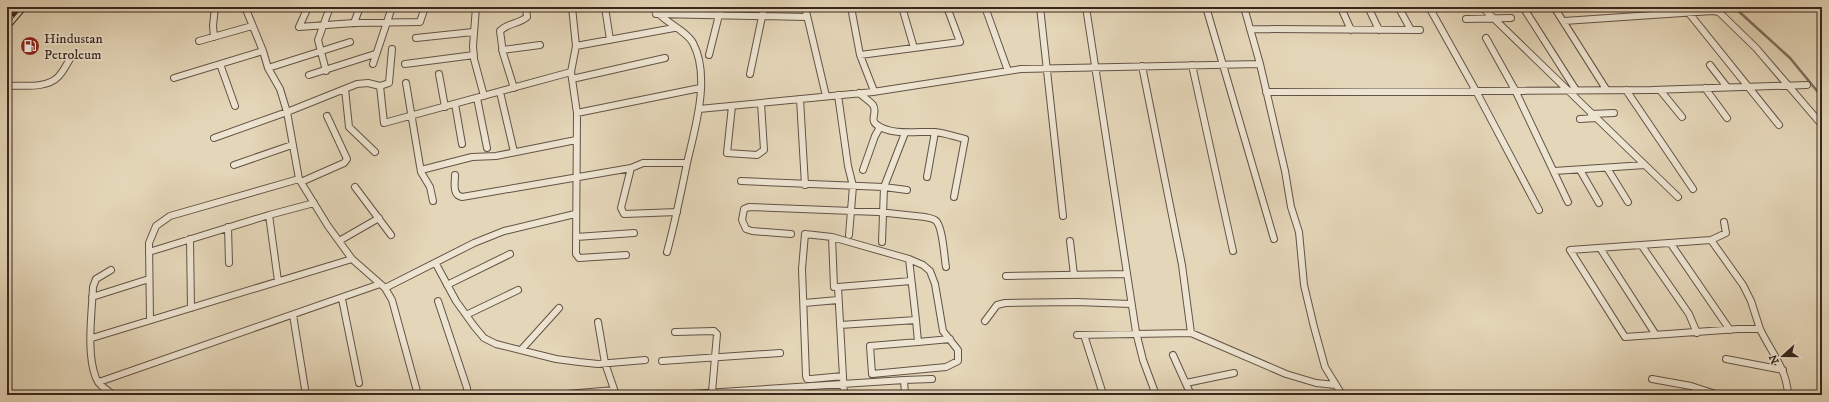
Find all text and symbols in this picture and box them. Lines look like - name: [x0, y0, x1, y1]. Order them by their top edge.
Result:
- place label: Hindustan Petroleum: [44, 30, 103, 64]
- fuel station icon: Hindustan Petroleum: [19, 35, 41, 57]
- north arrow: [1763, 336, 1803, 376]
- text: N: [1766, 353, 1783, 366]

